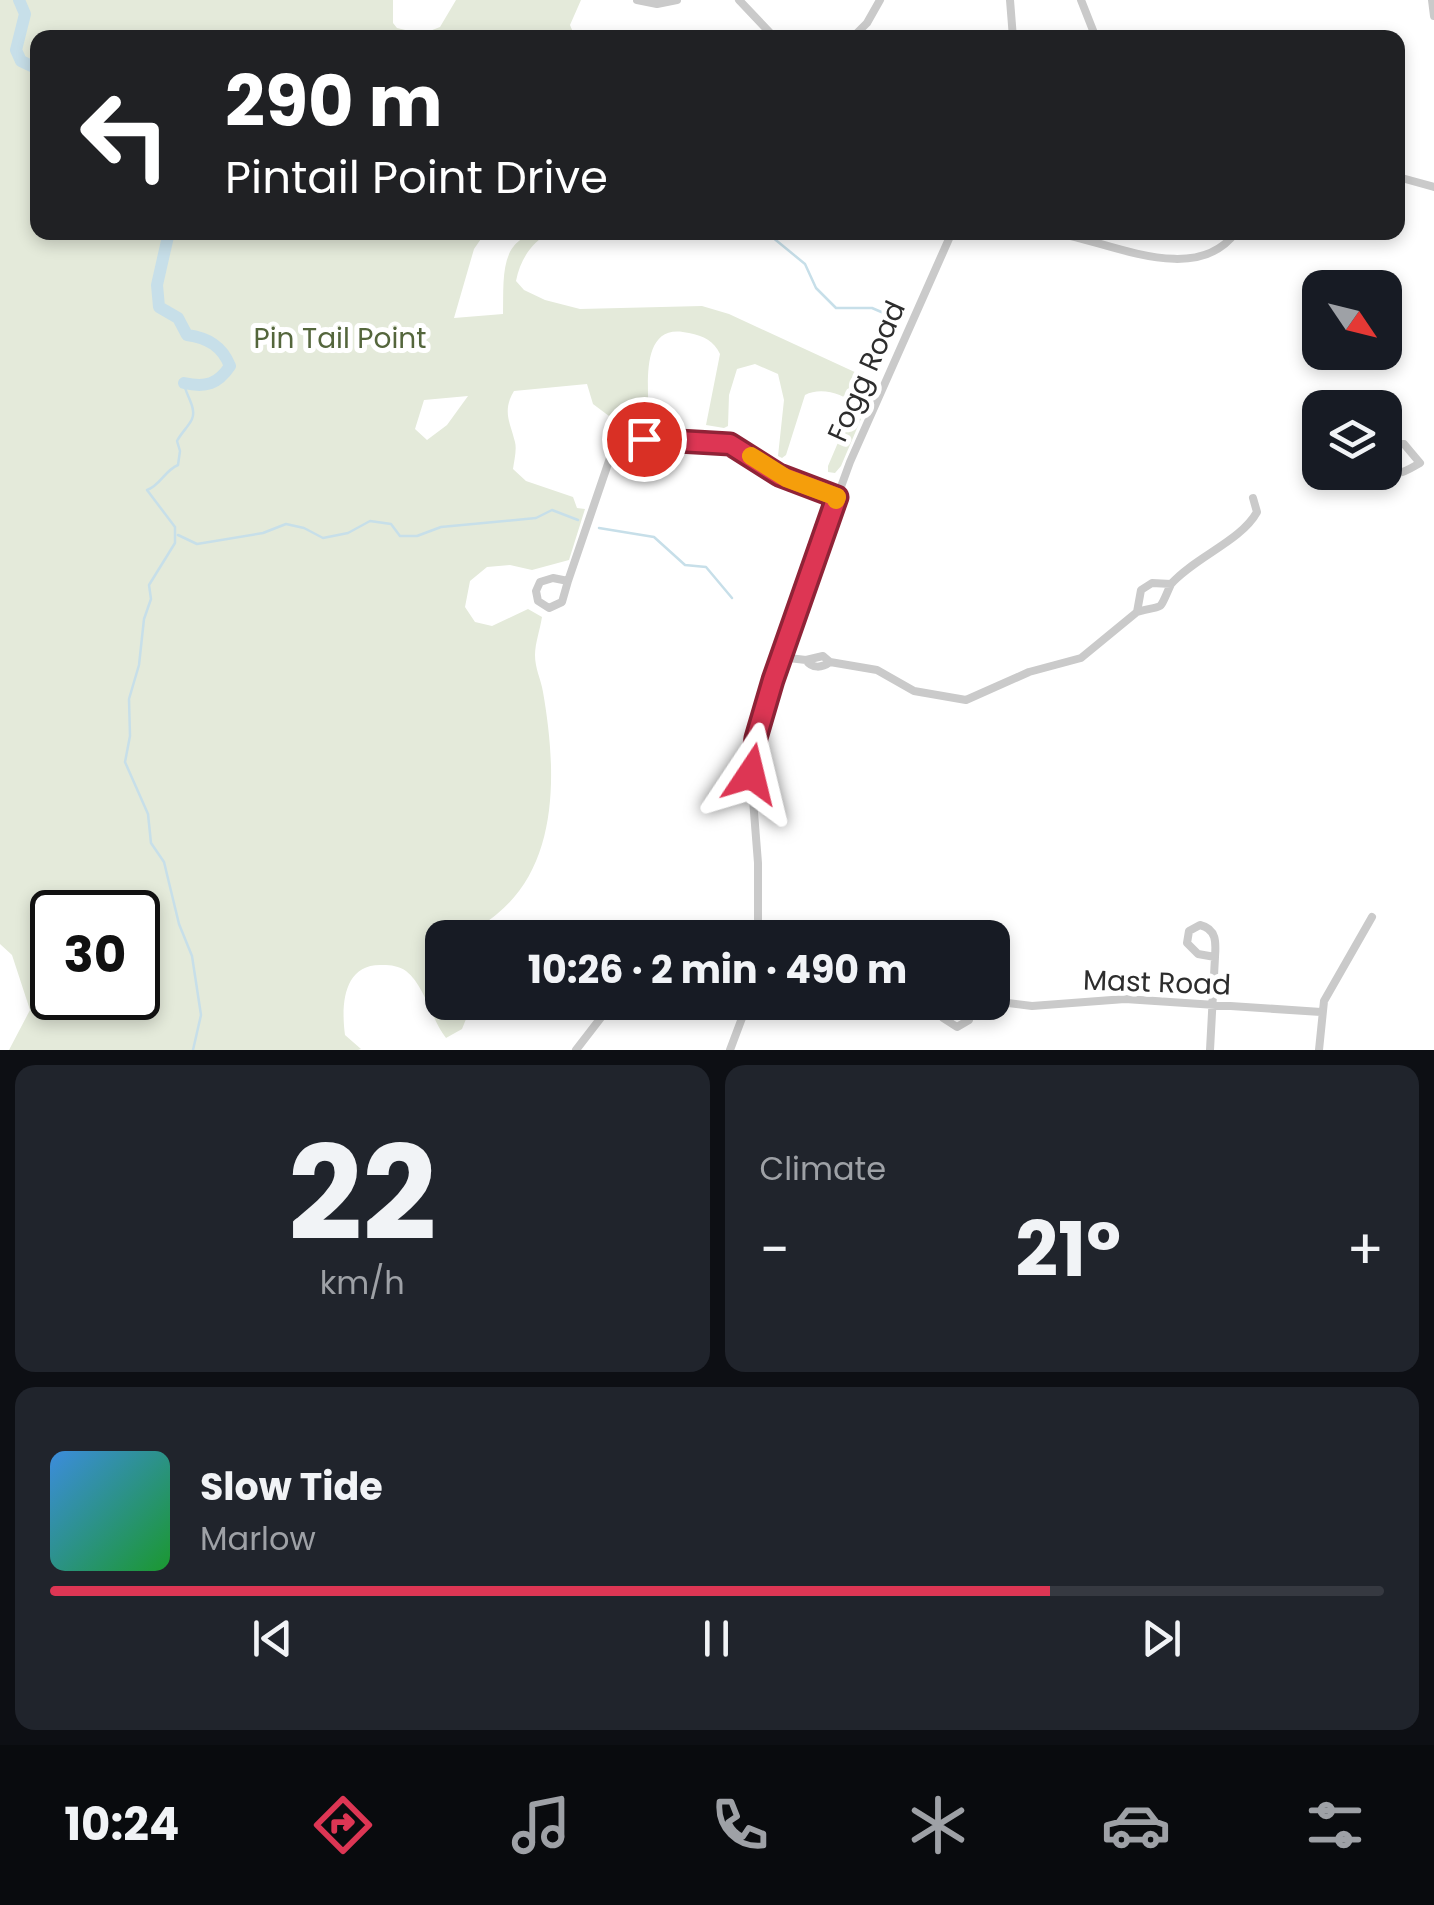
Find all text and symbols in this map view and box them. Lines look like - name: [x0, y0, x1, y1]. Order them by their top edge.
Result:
- text: 290 m: [225, 52, 443, 151]
- icon: left: [60, 70, 190, 200]
- text: Pintail Point Drive: [225, 146, 608, 209]
- north arrow: [1302, 270, 1402, 370]
- map controls: [1302, 270, 1402, 490]
- street label: Fogg Road: [818, 295, 915, 448]
- park label: Pin Tail Point: [254, 319, 426, 358]
- button: layers: [1302, 390, 1402, 490]
- pin: [602, 397, 687, 482]
- icon: arrive: [617, 412, 672, 467]
- position arrow: [699, 722, 803, 826]
- speed limit sign: 30: [30, 890, 160, 1020]
- text: 10:26 · 2 min · 490 m: [528, 943, 907, 996]
- street label: Mast Road: [1082, 960, 1232, 1005]
- text: 22: [288, 1102, 436, 1285]
- text: Climate: [760, 1146, 886, 1191]
- text: 21°: [1015, 1197, 1121, 1302]
- text: −: [760, 1211, 790, 1288]
- text: +: [1346, 1211, 1384, 1288]
- text: km/h: [320, 1260, 405, 1305]
- text: Slow Tide: [200, 1460, 383, 1513]
- text: Marlow: [200, 1516, 316, 1561]
- icon: previous: [245, 1611, 300, 1666]
- icon: pause: [689, 1611, 744, 1666]
- icon: next: [1134, 1611, 1189, 1666]
- icon: directions: [308, 1790, 378, 1860]
- icon: music: [506, 1790, 576, 1860]
- icon: phone: [705, 1790, 775, 1860]
- icon: climate: [903, 1790, 973, 1860]
- icon: car: [1101, 1790, 1171, 1860]
- icon: filters: [1300, 1790, 1370, 1860]
- text: 10:24: [64, 1793, 179, 1856]

